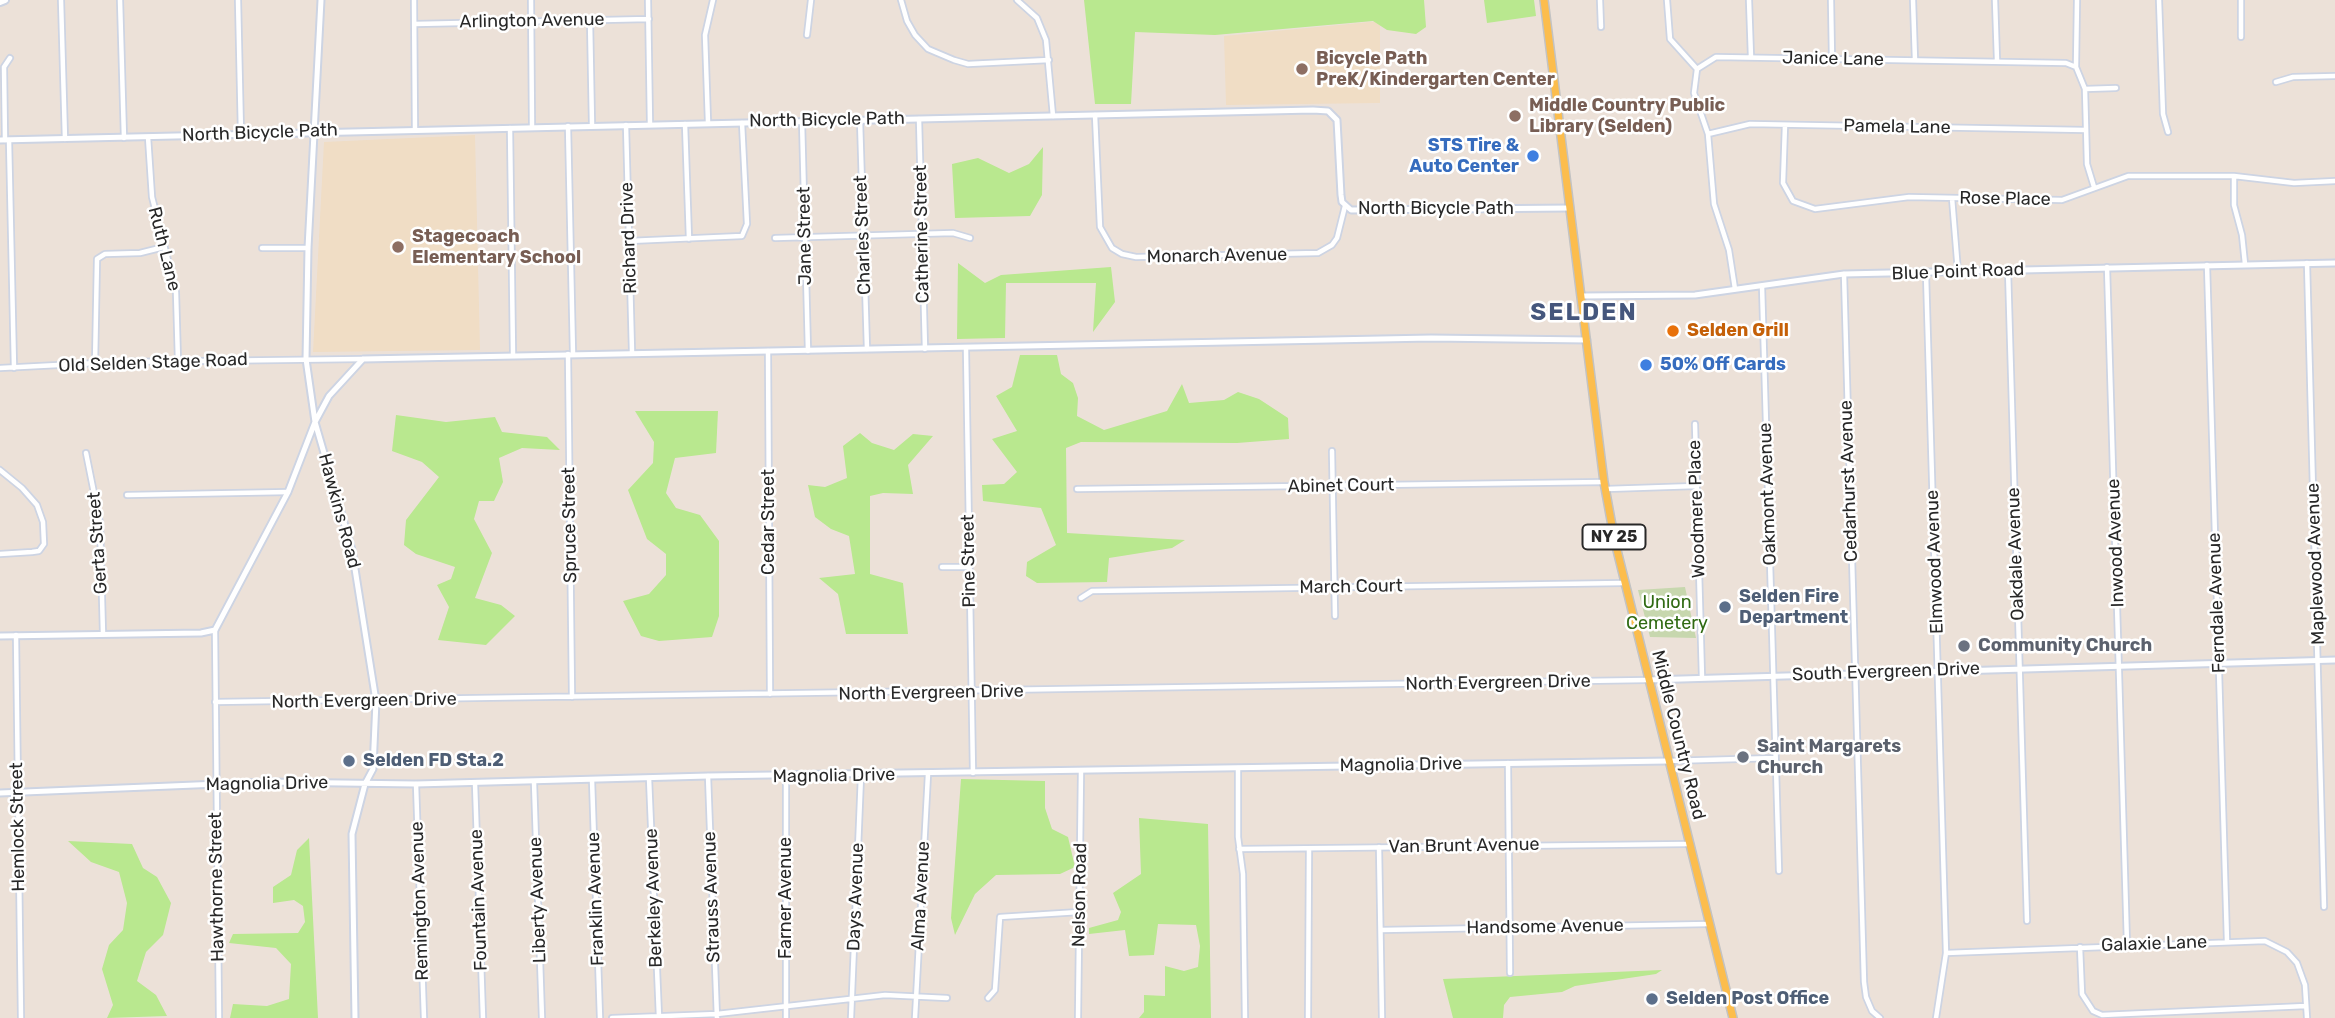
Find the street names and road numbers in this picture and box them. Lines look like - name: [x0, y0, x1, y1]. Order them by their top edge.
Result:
- street label: Arlington Avenue: [459, 9, 605, 33]
- street label: Janice Lane: [1782, 47, 1884, 71]
- street label: North Bicycle Path: [749, 108, 905, 132]
- street label: Pamela Lane: [1843, 115, 1951, 139]
- street label: North Bicycle Path: [182, 119, 338, 147]
- street label: Catherine Street: [910, 165, 934, 303]
- street label: Charles Street: [850, 175, 876, 295]
- street label: Richard Drive: [616, 182, 642, 294]
- street label: Jane Street: [793, 186, 817, 286]
- street label: Rose Place: [1959, 187, 2051, 211]
- street label: North Bicycle Path: [1358, 198, 1514, 220]
- street label: Ruth Lane: [143, 205, 185, 293]
- street label: Monarch Avenue: [1147, 244, 1287, 268]
- street label: Blue Point Road: [1891, 259, 2025, 285]
- street label: Old Selden Stage Road: [58, 349, 248, 377]
- street label: Cedarhurst Avenue: [1835, 400, 1863, 562]
- street label: Oakmont Avenue: [1755, 422, 1781, 566]
- street label: Woodmere Place: [1684, 439, 1710, 579]
- street label: Hawkins Road: [313, 451, 365, 571]
- street label: Spruce Street: [558, 467, 582, 583]
- street label: Cedar Street: [758, 469, 780, 575]
- street label: Abinet Court: [1288, 474, 1394, 498]
- street label: Inwood Avenue: [2103, 478, 2129, 608]
- street label: Maplewood Avenue: [2302, 483, 2330, 645]
- street label: Oakdale Avenue: [2003, 487, 2029, 621]
- street label: Elmwood Avenue: [1922, 490, 1948, 634]
- street label: Gerta Street: [84, 491, 112, 595]
- street label: Pine Street: [957, 514, 981, 608]
- road number: NY 25: [1582, 524, 1646, 550]
- street label: Ferndale Avenue: [2204, 532, 2230, 674]
- street label: March Court: [1299, 575, 1403, 599]
- street label: Middle Country Road: [1647, 648, 1709, 822]
- street label: South Evergreen Drive: [1792, 658, 1980, 686]
- street label: North Evergreen Drive: [1405, 671, 1591, 695]
- street label: North Evergreen Drive: [838, 681, 1024, 705]
- street label: North Evergreen Drive: [271, 689, 457, 713]
- street label: Magnolia Drive: [1340, 753, 1462, 777]
- street label: Hemlock Street: [6, 762, 30, 892]
- street label: Magnolia Drive: [773, 764, 895, 788]
- street label: Magnolia Drive: [206, 772, 328, 796]
- street label: Hawthorne Street: [205, 812, 229, 962]
- street label: Remington Avenue: [406, 821, 434, 981]
- street label: Berkeley Avenue: [641, 828, 667, 968]
- street label: Fountain Avenue: [466, 829, 492, 971]
- street label: Strauss Avenue: [699, 831, 725, 963]
- street label: Franklin Avenue: [583, 832, 609, 966]
- street label: Van Brunt Avenue: [1388, 834, 1540, 858]
- street label: Liberty Avenue: [525, 836, 551, 964]
- street label: Farner Avenue: [775, 837, 797, 959]
- street label: Alma Avenue: [907, 841, 935, 951]
- street label: Days Avenue: [843, 842, 869, 952]
- street label: Nelson Road: [1068, 843, 1092, 947]
- street label: Handsome Avenue: [1466, 915, 1624, 939]
- street label: Galaxie Lane: [2101, 931, 2207, 957]

